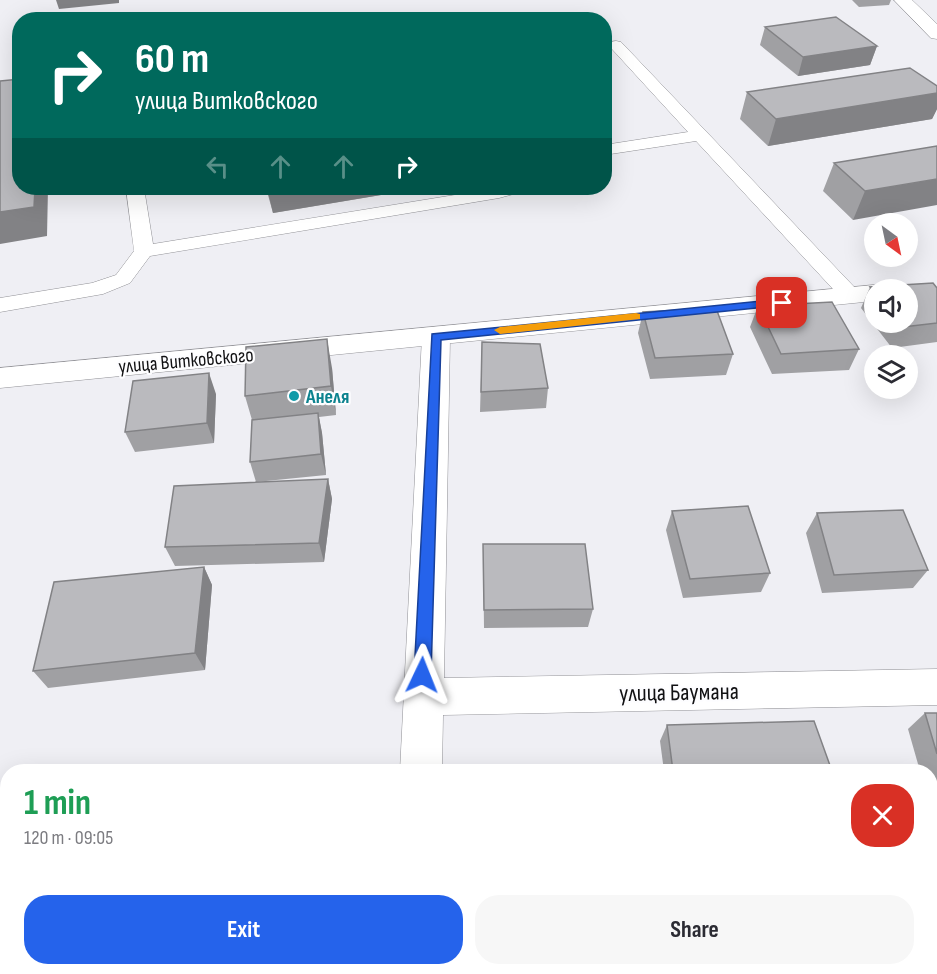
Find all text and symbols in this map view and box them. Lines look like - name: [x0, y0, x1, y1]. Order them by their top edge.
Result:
- text: 60 m: [135, 34, 209, 85]
- icon: right: [36, 36, 114, 114]
- text: улица Витковского: [135, 85, 318, 117]
- icon: left: [201, 150, 234, 183]
- icon: ahead: [264, 150, 297, 183]
- icon: ahead: [327, 150, 360, 183]
- icon: right: [390, 150, 423, 183]
- north arrow: [864, 213, 918, 267]
- map controls: [864, 213, 918, 399]
- pin: [756, 277, 807, 328]
- button: sound: [864, 279, 918, 333]
- icon: arrive: [765, 286, 798, 319]
- street label: улица Витковского: [118, 343, 255, 379]
- button: layers: [864, 345, 918, 399]
- place label: Анеля: [305, 385, 349, 409]
- marker: Анеля: [287, 389, 301, 403]
- position arrow: [390, 643, 454, 707]
- street label: улица Баумана: [619, 677, 739, 708]
- text: 1 min: [24, 782, 91, 825]
- button: close: [851, 784, 914, 847]
- text: 120 m · 09:05: [24, 826, 113, 850]
- button: Exit: [24, 895, 463, 964]
- button: Share: [475, 895, 914, 964]

